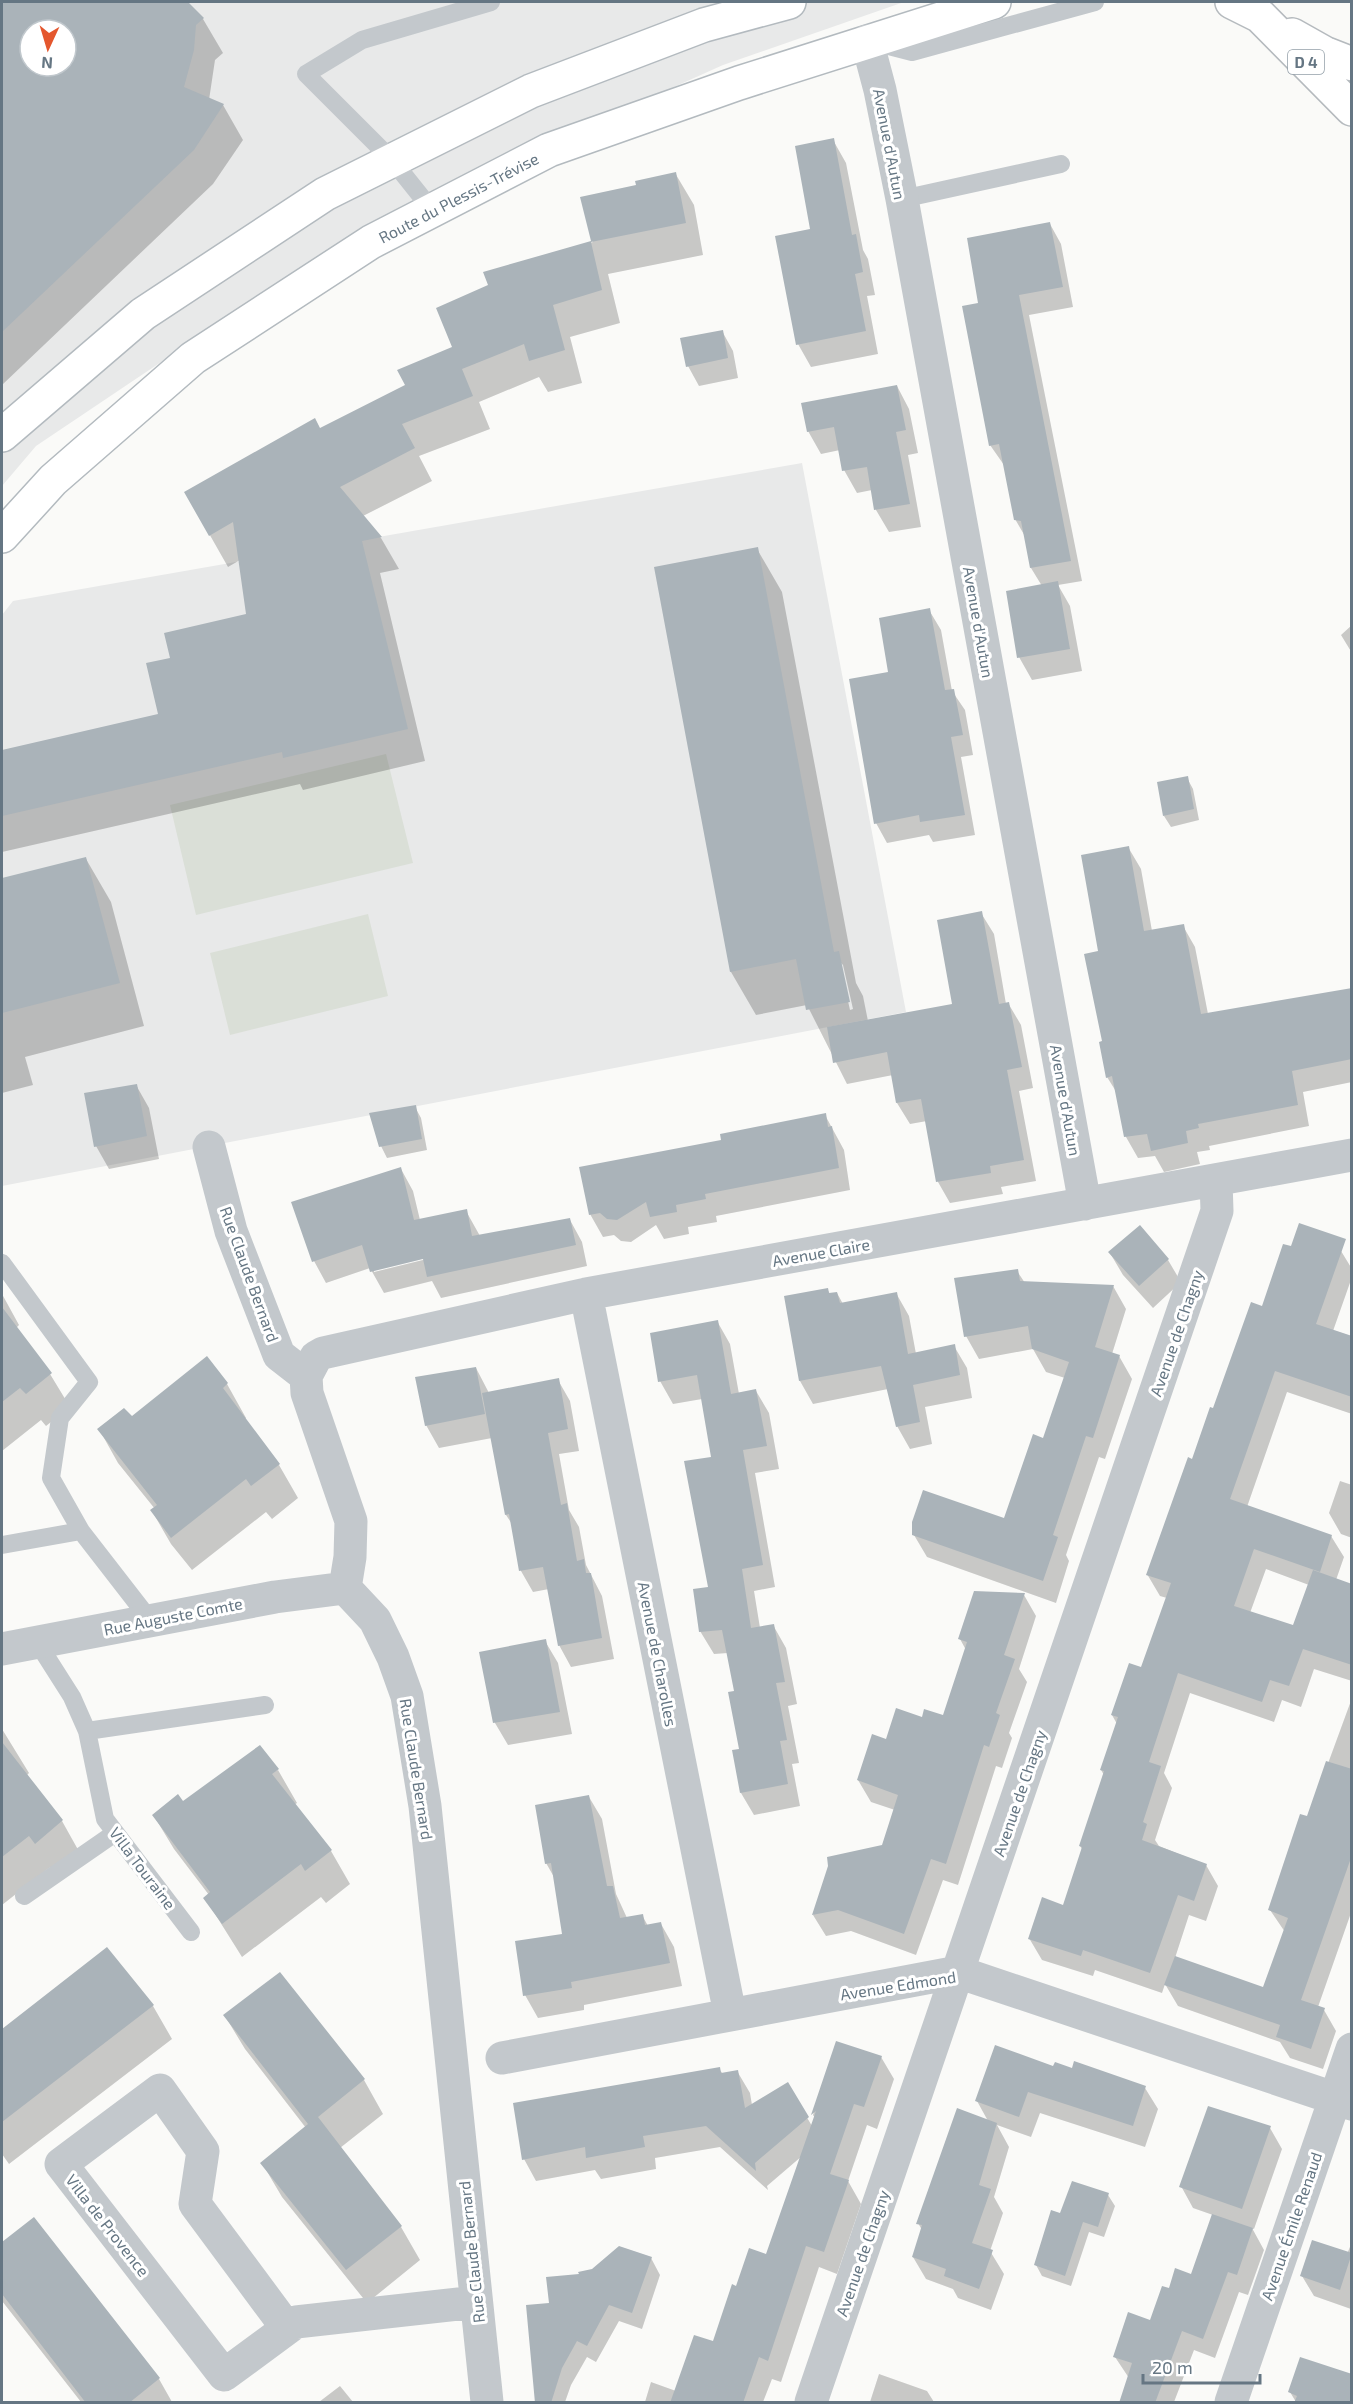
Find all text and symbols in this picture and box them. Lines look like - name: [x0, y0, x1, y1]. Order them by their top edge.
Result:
- north arrow: [18, 18, 78, 78]
- road number: D 4: [1288, 50, 1324, 74]
- text: N: [40, 54, 53, 73]
- street label: Avenue d'Autun: [870, 87, 910, 201]
- street label: Route du Plessis-Trévise: [375, 148, 541, 246]
- street label: Avenue d'Autun: [960, 565, 998, 679]
- street label: Avenue d'Autun: [1047, 1043, 1085, 1157]
- street label: Rue Claude Bernard: [217, 1204, 283, 1344]
- street label: Avenue Claire: [771, 1234, 871, 1270]
- street label: Avenue de Chagny: [1145, 1267, 1207, 1399]
- street label: Avenue de Charolles: [635, 1580, 681, 1728]
- street label: Rue Auguste Comte: [102, 1593, 244, 1639]
- street label: Rue Claude Bernard: [396, 1697, 438, 1841]
- street label: Avenue de Chagny: [988, 1727, 1050, 1859]
- street label: Villa Touraine: [106, 1823, 180, 1913]
- street label: Avenue Edmond: [839, 1966, 957, 2004]
- street label: Avenue Émile Renaud: [1257, 2149, 1325, 2303]
- street label: Villa de Provence: [62, 2170, 154, 2280]
- street label: Rue Claude Bernard: [454, 2180, 488, 2324]
- street label: Avenue de Chagny: [831, 2187, 893, 2319]
- scale bar: [1143, 2347, 1260, 2385]
- text: 20 m: [1152, 2356, 1193, 2378]

